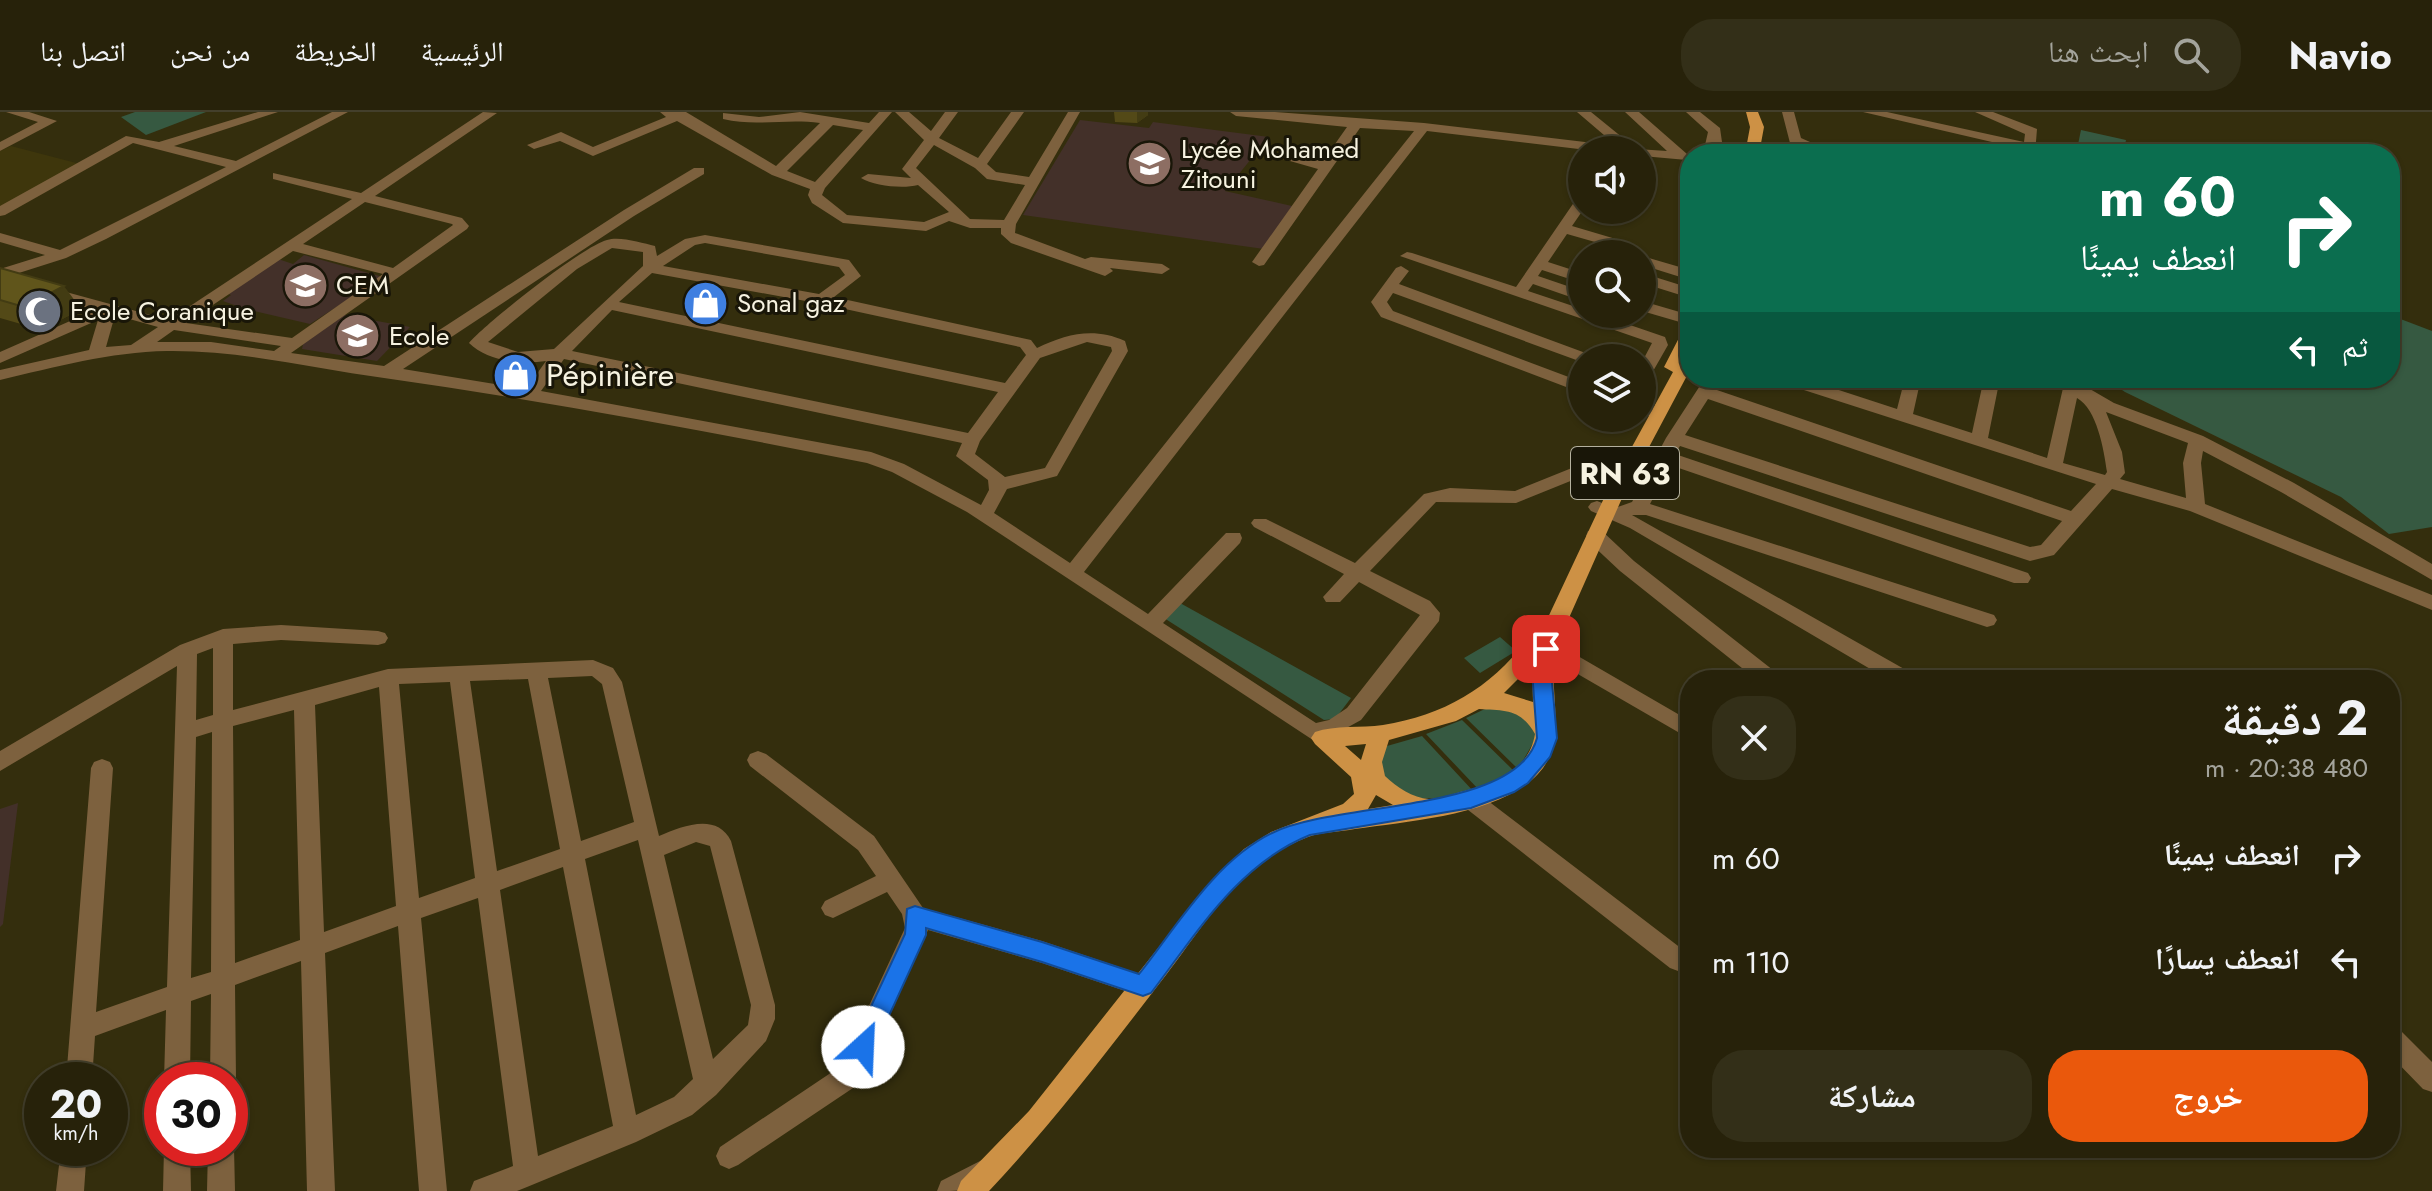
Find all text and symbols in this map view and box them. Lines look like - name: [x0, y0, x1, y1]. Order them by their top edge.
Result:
- search box: [1681, 19, 2241, 91]
- text: Navio: [2289, 28, 2392, 83]
- text: ابحث هنا: [2048, 30, 2149, 73]
- text: اتصل بنا: [40, 31, 126, 72]
- text: من نحن: [170, 31, 250, 72]
- text: الخريطة: [294, 31, 377, 72]
- text: الرئيسية: [421, 31, 504, 72]
- icon: search: [2169, 33, 2213, 77]
- place label: Lycée Mohamed Zitouni: [1181, 130, 1359, 198]
- map controls: [1568, 136, 1656, 432]
- button: sound: [1568, 136, 1656, 224]
- school or university icon: Lycée Mohamed Zitouni: [1126, 140, 1174, 188]
- text: 60 m: [2099, 156, 2236, 237]
- icon: right: [2264, 176, 2368, 280]
- text: انعطف يمينًا: [2080, 231, 2236, 283]
- button: search: [1568, 240, 1656, 328]
- school or university icon: CEM: [281, 261, 329, 309]
- place label: CEM: [336, 266, 389, 304]
- shop icon: Sonal gaz: [682, 279, 730, 327]
- place label: Sonal gaz: [737, 284, 845, 322]
- mosque icon: Ecole Coranique: [15, 287, 63, 335]
- place label: Ecole Coranique: [70, 292, 254, 330]
- school or university icon: Ecole: [334, 312, 382, 360]
- place label: Ecole: [389, 317, 449, 355]
- text: ثم: [2342, 325, 2368, 368]
- icon: left: [2282, 328, 2326, 372]
- button: layers: [1568, 344, 1656, 432]
- shop icon: Pépinière: [491, 351, 539, 399]
- place label: Pépinière: [546, 352, 674, 398]
- road number: RN 63: [1571, 447, 1679, 499]
- pin: [1512, 615, 1580, 683]
- icon: arrive: [1524, 627, 1568, 671]
- text: 2 دقيقة: [2221, 684, 2368, 753]
- button: close: [1712, 696, 1796, 780]
- text: 480 m · 20:38: [2205, 749, 2368, 787]
- text: انعطف يمينًا: [2164, 833, 2300, 876]
- icon: right: [2324, 836, 2368, 880]
- text: 60 m: [1712, 837, 1780, 880]
- text: انعطف يسارًا: [2155, 937, 2300, 980]
- icon: left: [2324, 940, 2368, 984]
- text: 110 m: [1712, 941, 1789, 984]
- position arrow: [821, 1005, 905, 1089]
- button: مشاركة: [1712, 1050, 2032, 1142]
- button: خروج: [2048, 1050, 2368, 1142]
- speed limit sign: 30: [144, 1062, 248, 1166]
- text: 20: [50, 1075, 102, 1133]
- text: km/h: [53, 1119, 99, 1148]

